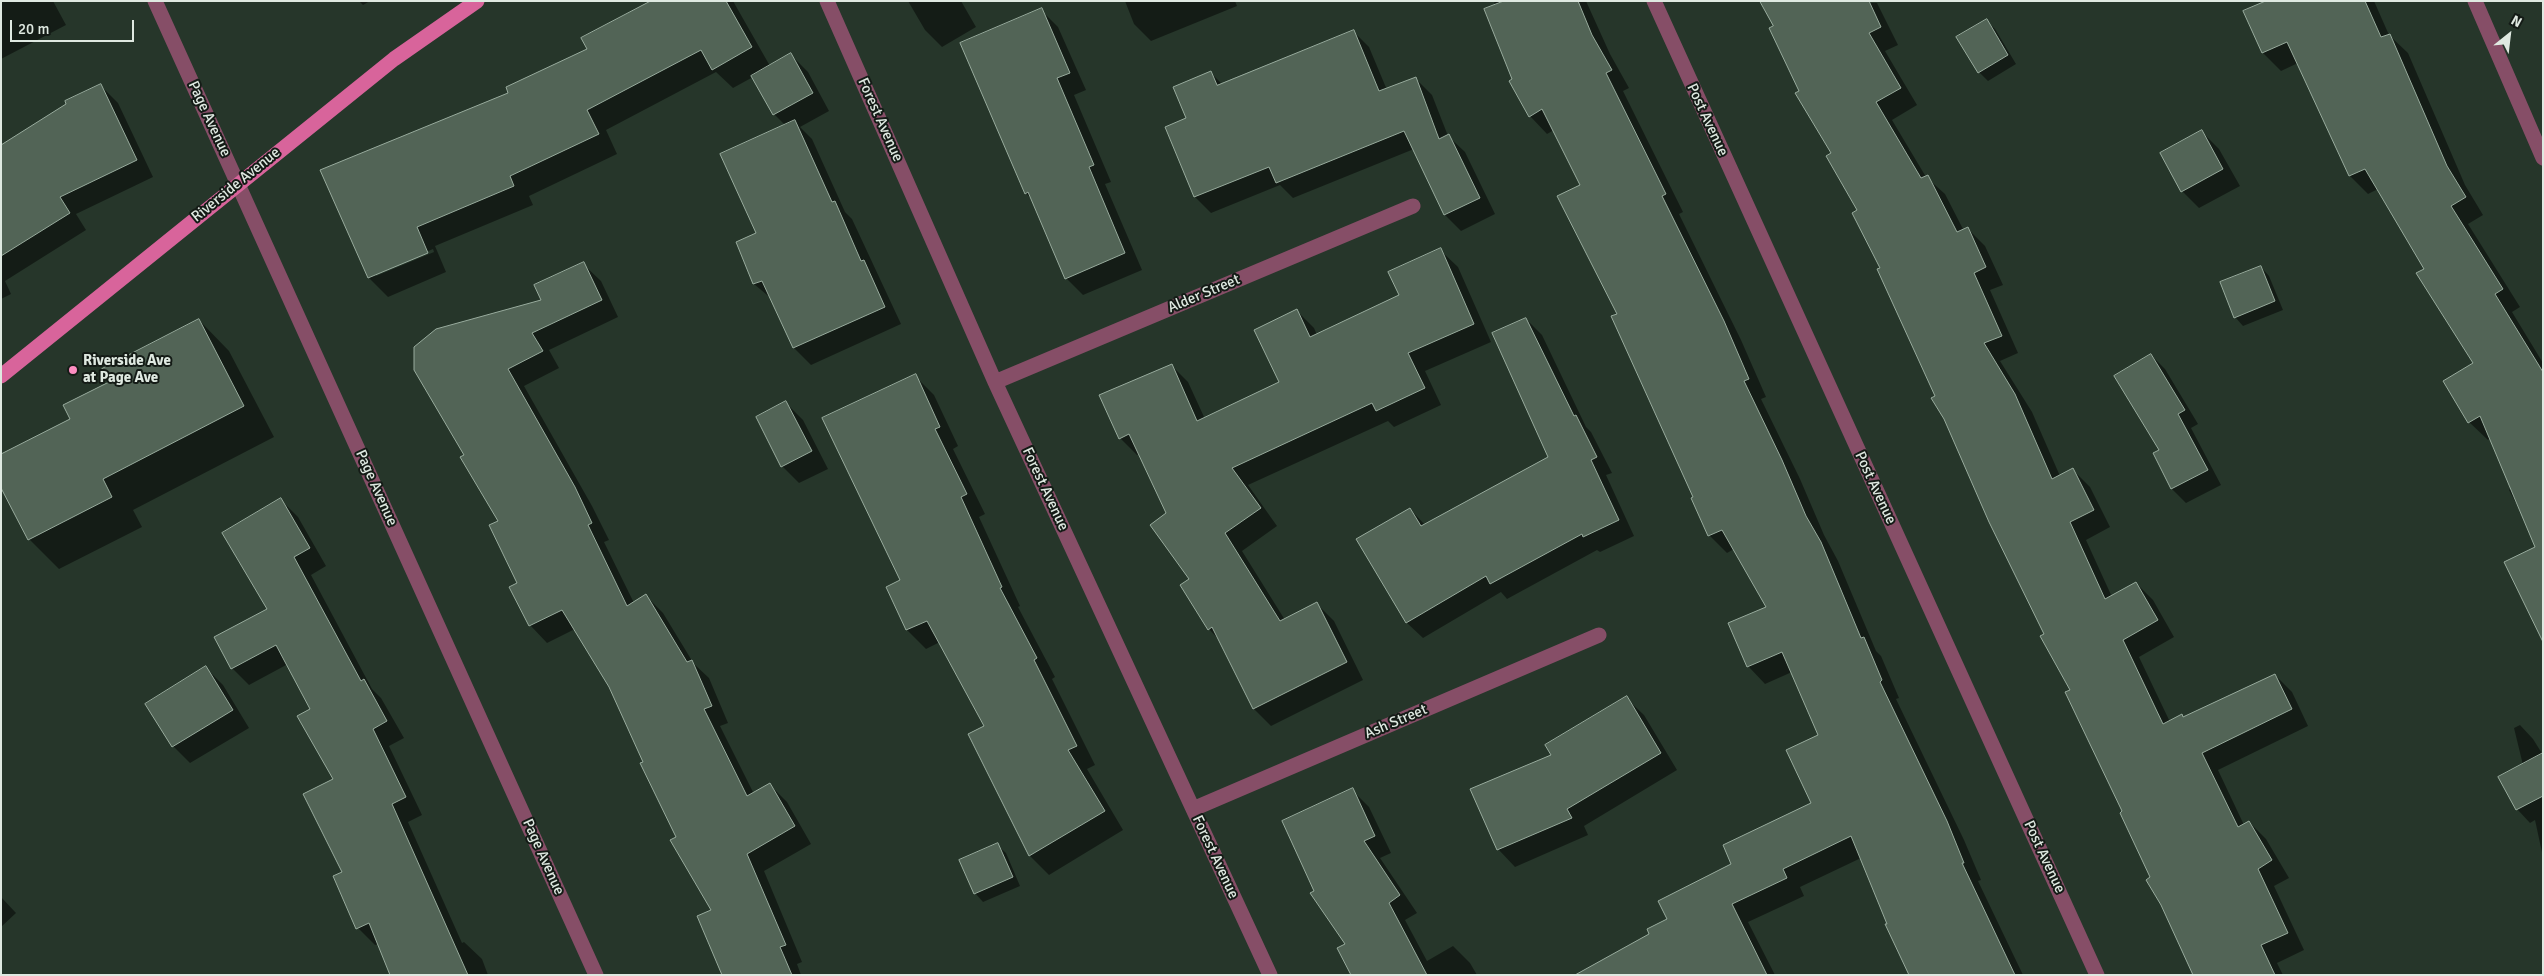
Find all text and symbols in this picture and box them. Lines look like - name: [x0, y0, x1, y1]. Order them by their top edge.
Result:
- scale bar: [12, 10, 136, 42]
- north arrow: [2484, 10, 2534, 60]
- text: N: [2508, 12, 2525, 31]
- text: 20 m: [18, 20, 49, 38]
- street label: Forest Avenue: [853, 75, 907, 165]
- street label: Page Avenue: [184, 78, 234, 160]
- street label: Post Avenue: [1682, 81, 1732, 159]
- street label: Riverside Avenue: [188, 144, 284, 226]
- street label: Alder Street: [1165, 271, 1243, 317]
- place label: Riverside Ave at Page Ave: [83, 352, 171, 387]
- marker: Riverside Ave at Page Ave: [67, 364, 79, 376]
- street label: Forest Avenue: [1018, 444, 1072, 534]
- street label: Page Avenue: [351, 447, 401, 529]
- street label: Post Avenue: [1850, 449, 1900, 527]
- street label: Ash Street: [1362, 701, 1430, 743]
- street label: Forest Avenue: [1188, 812, 1242, 902]
- street label: Page Avenue: [518, 816, 568, 898]
- street label: Post Avenue: [2019, 818, 2069, 896]

